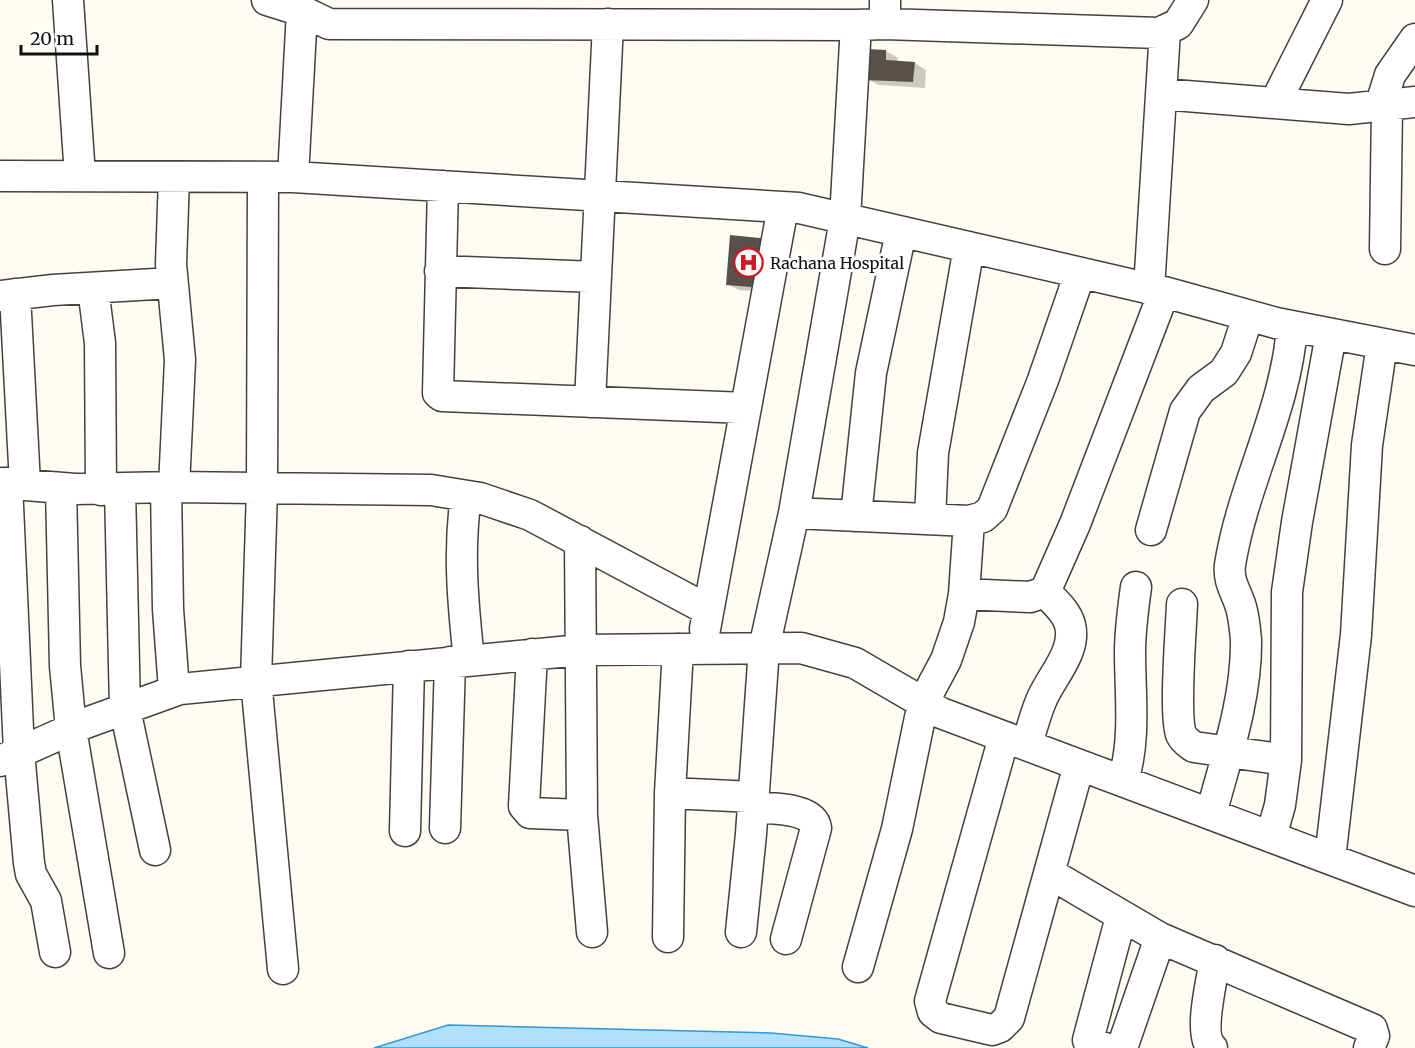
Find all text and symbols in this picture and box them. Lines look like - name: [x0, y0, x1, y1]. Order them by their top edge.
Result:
- scale bar: [21, 18, 98, 56]
- text: 20 m: [30, 27, 74, 50]
- hospital icon: Rachana Hospital: [733, 247, 765, 279]
- place label: Rachana Hospital: [770, 253, 904, 273]

